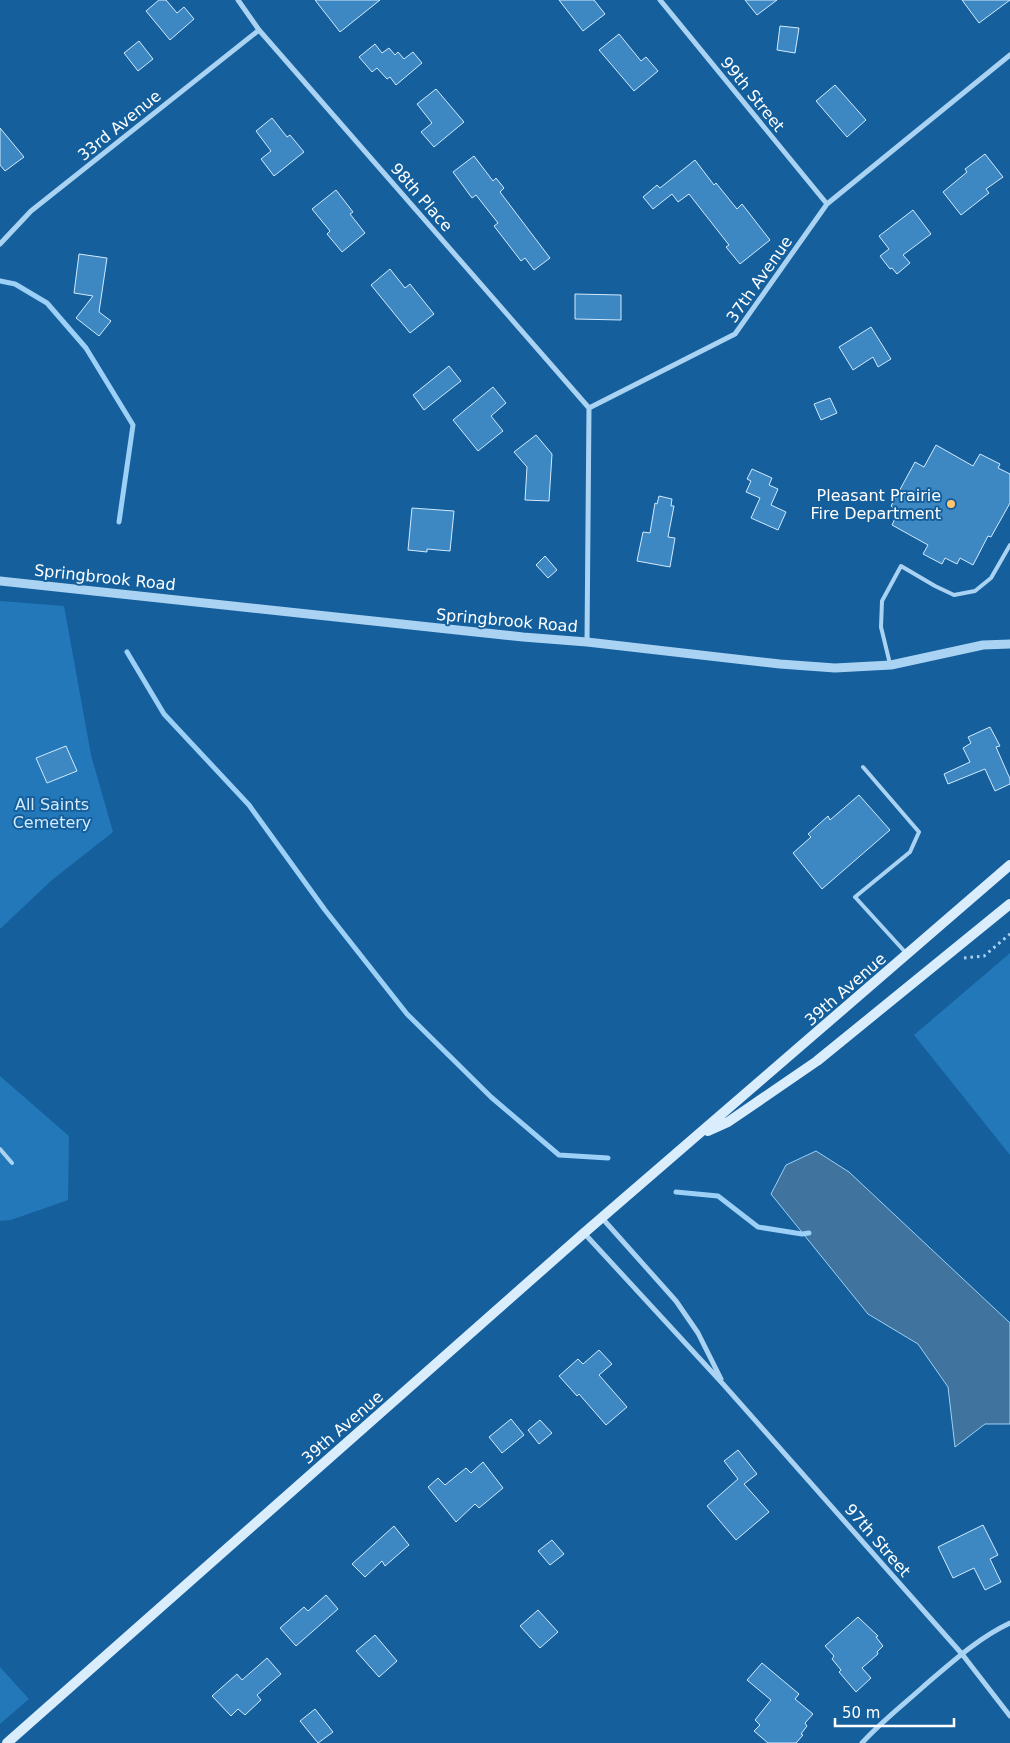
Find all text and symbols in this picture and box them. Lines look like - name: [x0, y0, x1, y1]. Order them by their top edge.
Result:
- street label: 99th Street: [717, 53, 788, 135]
- street label: 33rd Avenue: [74, 86, 165, 165]
- street label: 98th Place: [387, 159, 456, 235]
- street label: 37th Avenue: [723, 232, 796, 326]
- place label: Pleasant Prairie Fire Department: [811, 486, 941, 523]
- marker: Pleasant Prairie Fire Department: [945, 498, 957, 510]
- street label: Springbrook Road: [33, 561, 177, 594]
- street label: Springbrook Road: [435, 605, 579, 636]
- park label: All Saints Cemetery: [13, 795, 91, 832]
- street label: 39th Avenue: [801, 949, 890, 1030]
- street label: 39th Avenue: [298, 1387, 387, 1468]
- street label: 97th Street: [841, 1500, 914, 1581]
- scale bar: [835, 1696, 954, 1728]
- text: 50 m: [842, 1704, 880, 1722]

